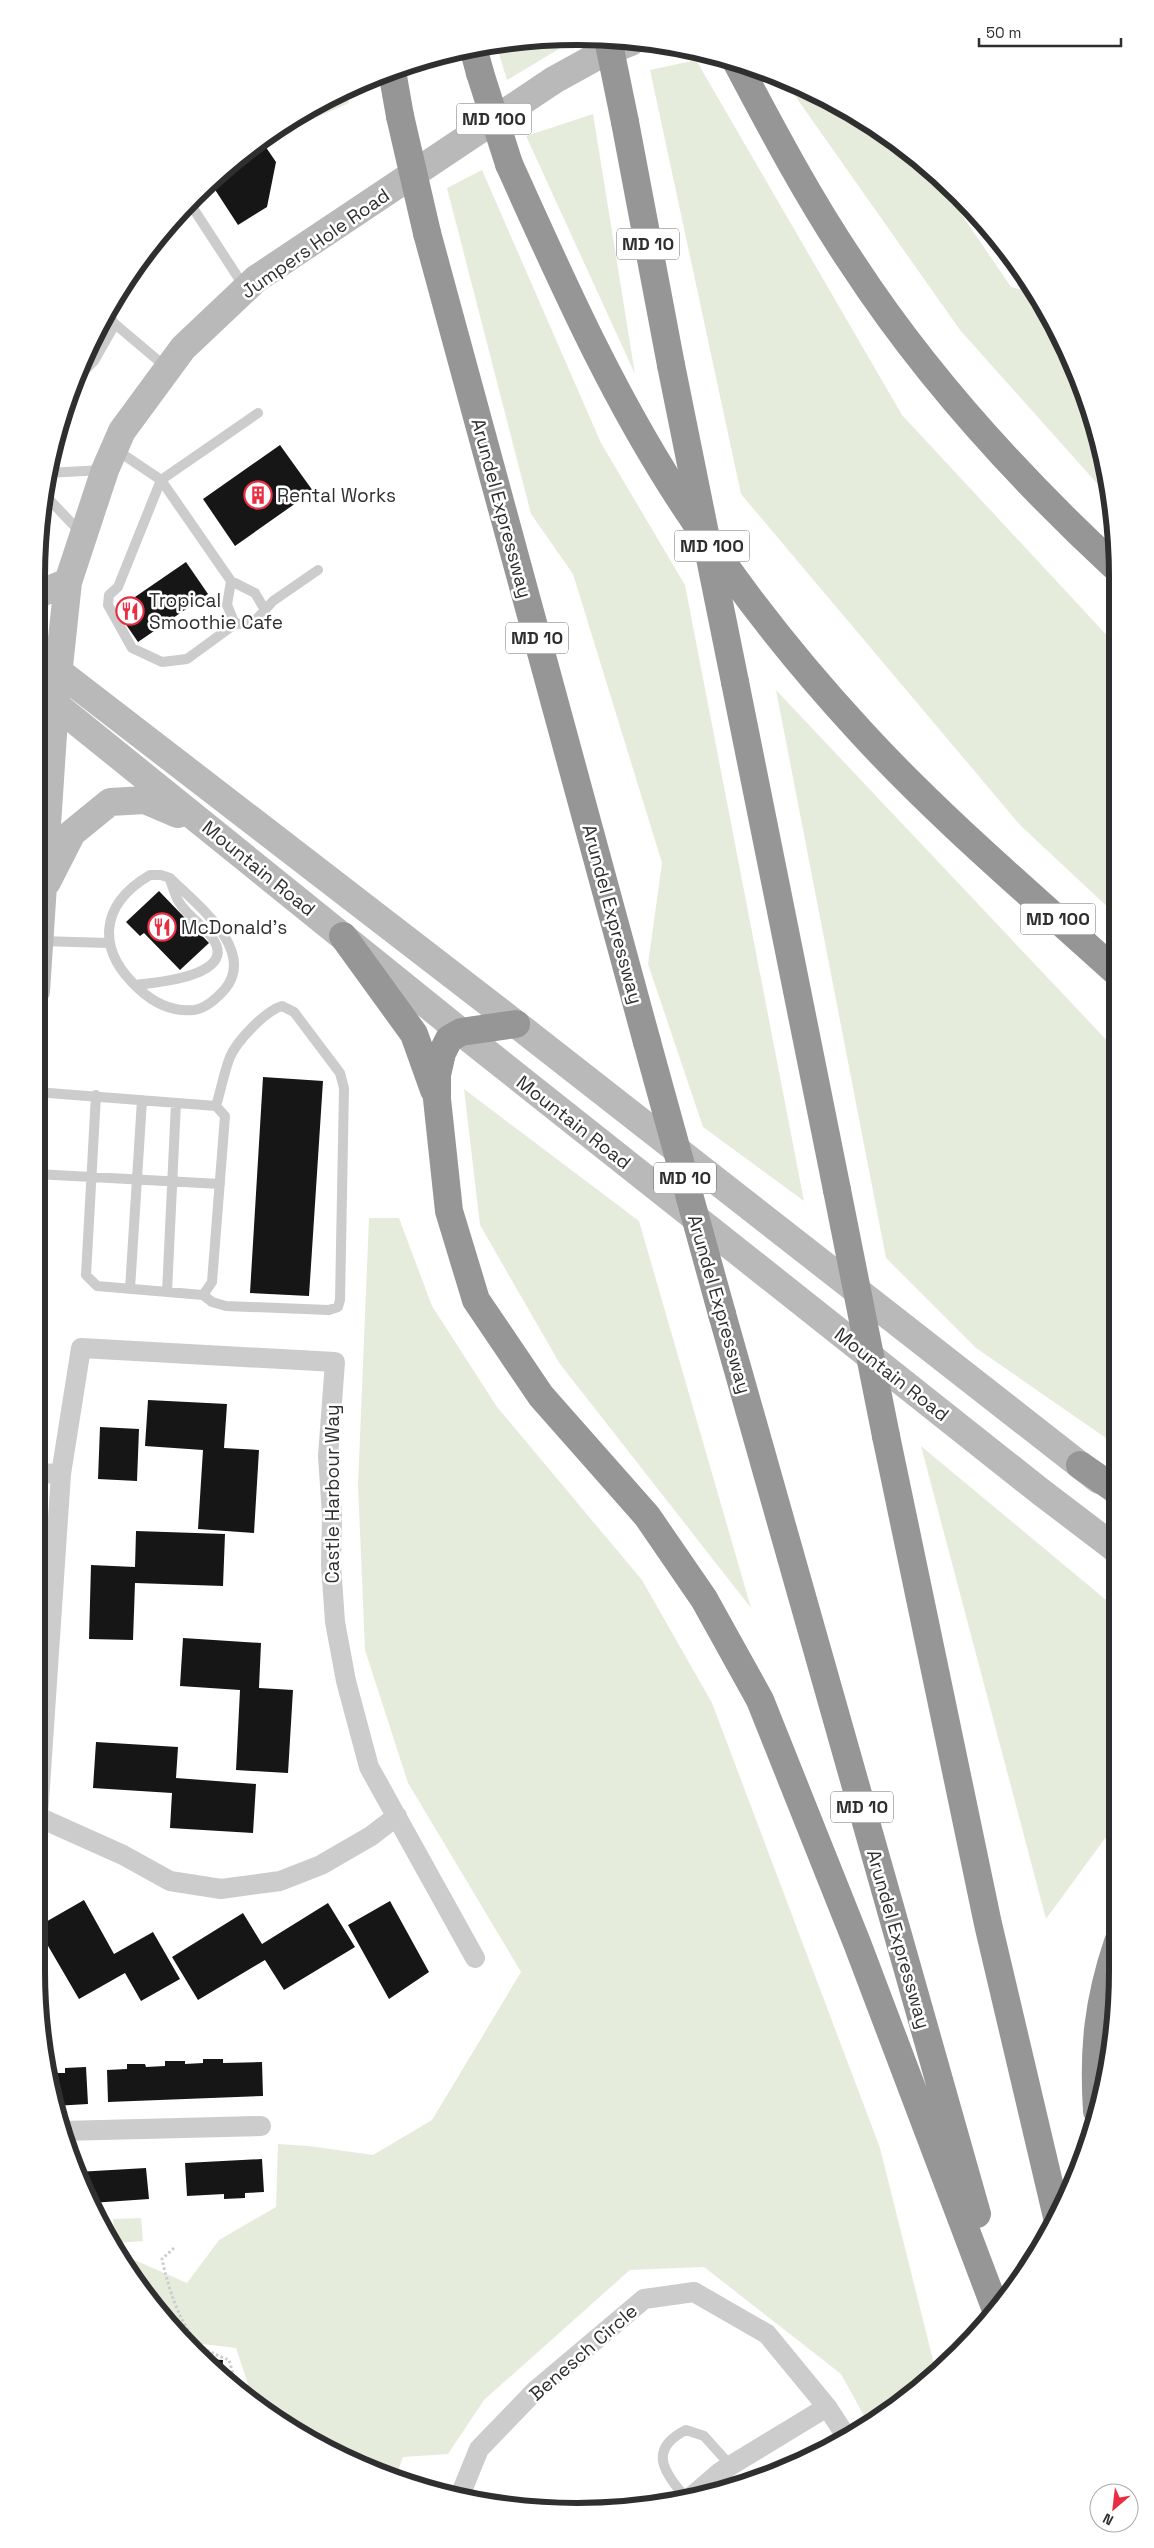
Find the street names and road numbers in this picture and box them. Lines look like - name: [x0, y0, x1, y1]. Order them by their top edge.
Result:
- road number: MD 100: [456, 104, 532, 134]
- street label: Jumpers Hole Road: [236, 183, 394, 304]
- road number: MD 10: [617, 228, 679, 260]
- street label: Arundel Expressway: [466, 416, 538, 601]
- road number: MD 100: [674, 530, 750, 562]
- road number: MD 10: [506, 622, 568, 654]
- street label: Mountain Road: [197, 815, 320, 922]
- street label: Arundel Expressway: [577, 822, 649, 1007]
- road number: MD 100: [1020, 904, 1096, 934]
- street label: Mountain Road: [511, 1070, 636, 1175]
- road number: MD 10: [654, 1162, 716, 1194]
- street label: Arundel Expressway: [682, 1212, 757, 1396]
- street label: Mountain Road: [829, 1322, 954, 1427]
- street label: Castle Harbour Way: [320, 1404, 345, 1584]
- road number: MD 10: [831, 1791, 893, 1822]
- street label: Arundel Expressway: [861, 1847, 936, 2031]
- street label: Benesch Circle: [524, 2298, 643, 2406]

